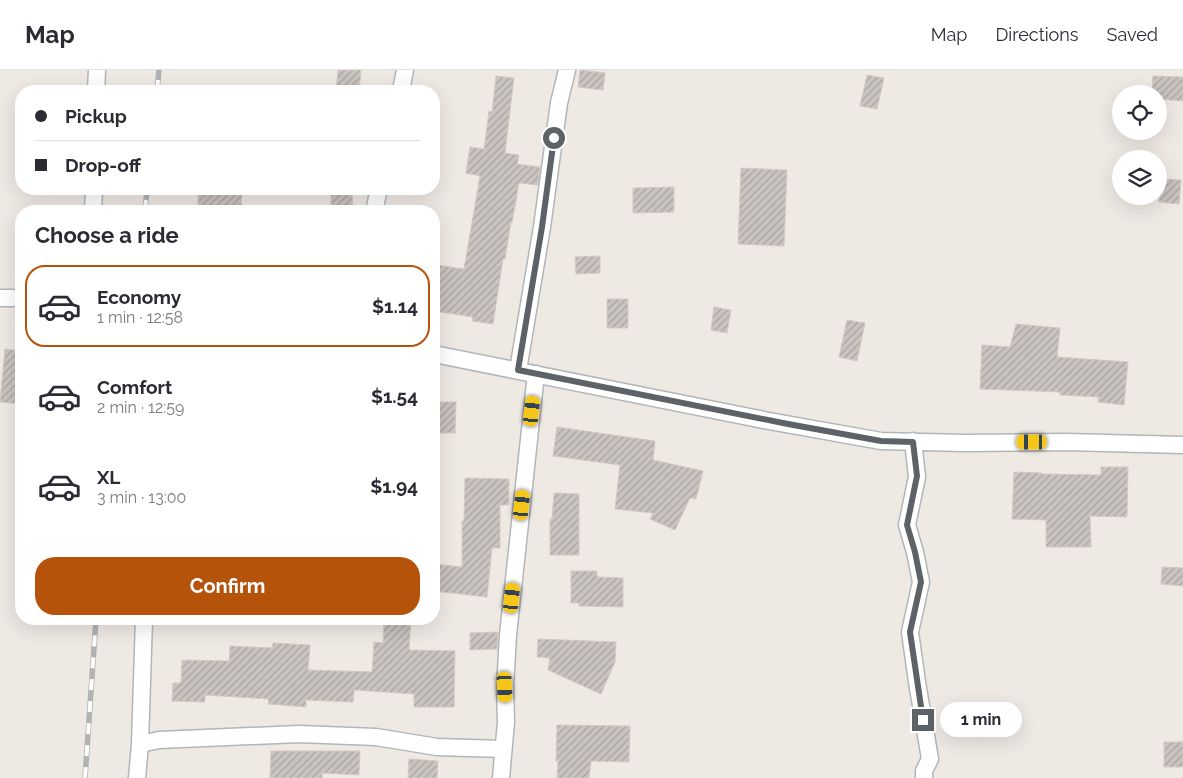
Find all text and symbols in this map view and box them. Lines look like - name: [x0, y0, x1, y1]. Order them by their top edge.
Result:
- text: Map: [25, 20, 75, 49]
- text: Map: [931, 24, 967, 45]
- text: Directions: [995, 24, 1079, 45]
- text: Saved: [1107, 24, 1158, 45]
- map controls: [1112, 85, 1167, 205]
- button: locate: [1112, 85, 1167, 140]
- text: Pickup: [65, 105, 127, 127]
- route start: [543, 127, 565, 149]
- button: layers: [1112, 150, 1167, 205]
- text: Drop-off: [65, 154, 141, 176]
- text: Choose a ride: [35, 222, 179, 248]
- icon: car: [37, 284, 82, 329]
- text: Economy: [97, 286, 181, 308]
- text: $1.14: [372, 295, 418, 317]
- text: 1 min · 12:58: [97, 308, 183, 327]
- icon: car: [37, 374, 82, 419]
- text: Comfort: [97, 376, 172, 398]
- text: $1.54: [371, 385, 418, 407]
- car: [522, 395, 541, 427]
- text: 2 min · 12:59: [97, 398, 184, 417]
- car: [1017, 435, 1047, 450]
- icon: car: [37, 464, 82, 509]
- text: XL: [97, 466, 120, 488]
- text: $1.94: [370, 475, 418, 497]
- text: 3 min · 13:00: [97, 488, 186, 507]
- car: [512, 489, 531, 521]
- button: Confirm: [35, 557, 420, 615]
- car: [502, 582, 521, 614]
- car: [496, 672, 513, 702]
- callout: 1 min: [940, 702, 1023, 738]
- route end: [912, 709, 934, 731]
- text: 1 min: [961, 710, 1001, 729]

